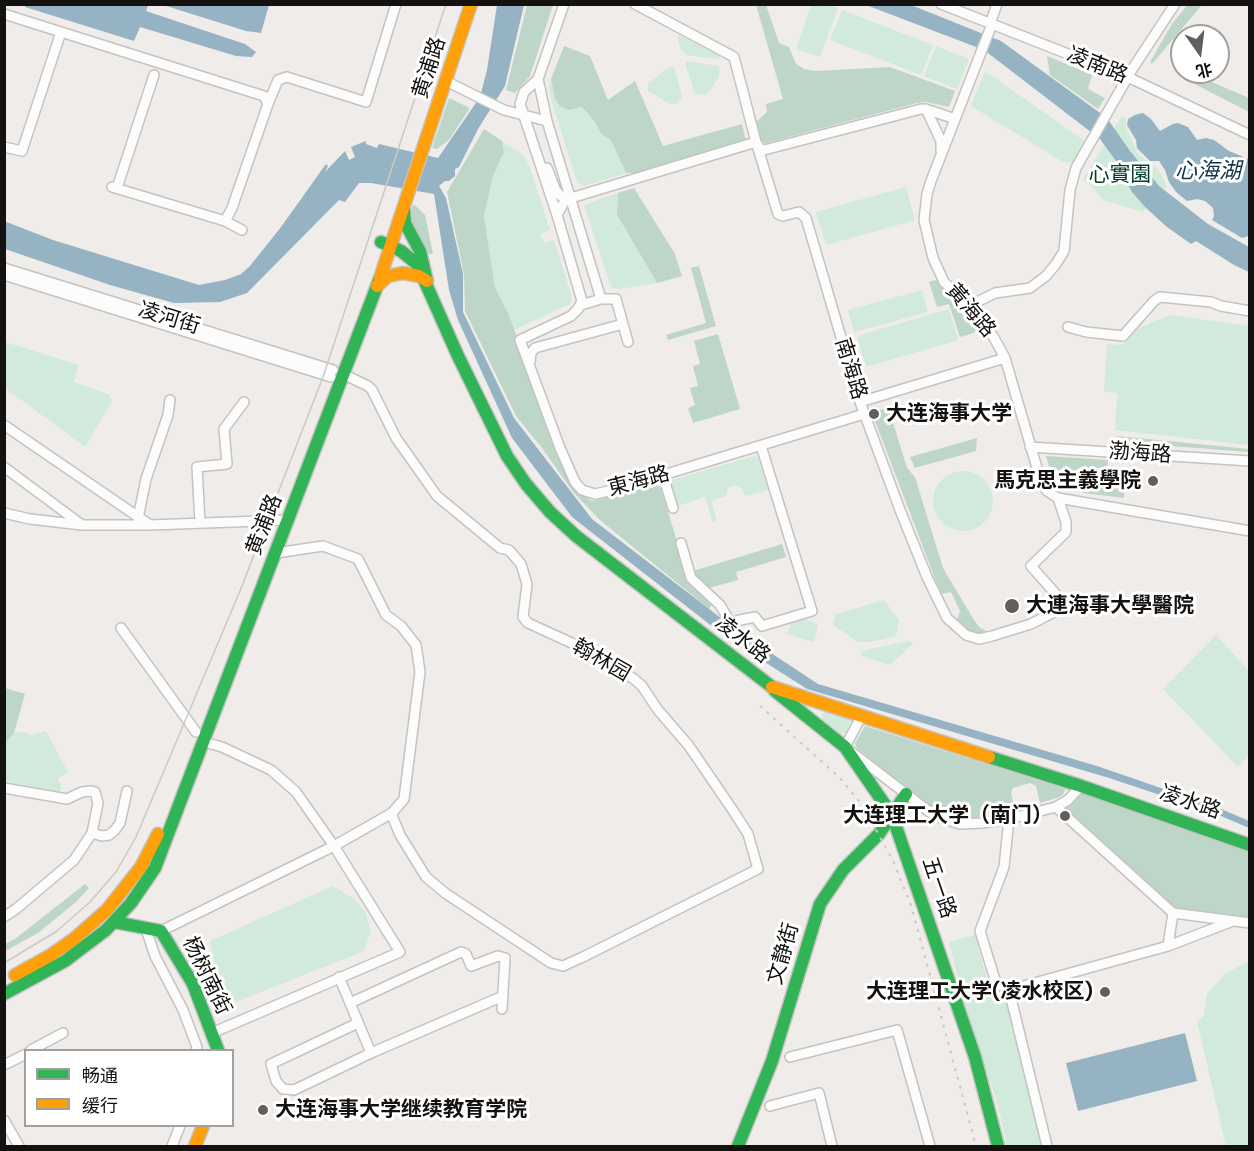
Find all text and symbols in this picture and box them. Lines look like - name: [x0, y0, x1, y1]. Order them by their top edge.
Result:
- north arrow: [1170, 24, 1230, 84]
- street label: 黄浦路: [408, 34, 452, 102]
- street label: 凌南路: [1063, 43, 1131, 89]
- text: 北: [1194, 58, 1214, 82]
- water label: 心海湖: [1175, 159, 1241, 185]
- park label: 心實園: [1089, 162, 1151, 188]
- street label: 黃海路: [940, 279, 1000, 343]
- street label: 凌河街: [135, 298, 203, 340]
- street label: 南海路: [829, 335, 871, 403]
- place label: 大连海事大学: [886, 401, 1012, 427]
- marker: 大连海事大学: [867, 407, 881, 421]
- street label: 渤海路: [1108, 439, 1172, 469]
- street label: 東海路: [605, 462, 673, 502]
- place label: 馬克思主義學院: [994, 468, 1141, 494]
- marker: 馬克思主義學院: [1146, 474, 1160, 488]
- street label: 黄浦路: [242, 491, 288, 559]
- place label: 大連海事大學醫院: [1026, 593, 1194, 619]
- marker: 大連海事大學醫院: [1003, 597, 1021, 615]
- street label: 凌水路: [709, 611, 775, 669]
- street label: 翰林园: [567, 634, 635, 688]
- street label: 凌水路: [1156, 781, 1224, 825]
- place label: 大连理工大学（南门）: [843, 803, 1053, 829]
- marker: 大连理工大学（南门）: [1058, 809, 1072, 823]
- street label: 五一路: [916, 854, 960, 922]
- street label: 文静街: [763, 920, 805, 988]
- street label: 杨树南街: [176, 933, 236, 1019]
- place label: 大连理工大学(凌水校区): [866, 979, 1093, 1005]
- marker: 大连理工大学(凌水校区): [1098, 985, 1112, 999]
- legend: [24, 1049, 234, 1127]
- text: 畅通: [82, 1064, 118, 1088]
- text: 缓行: [82, 1094, 118, 1118]
- place label: 大连海事大学继续教育学院: [275, 1097, 527, 1123]
- marker: 大连海事大学继续教育学院: [256, 1103, 270, 1117]

